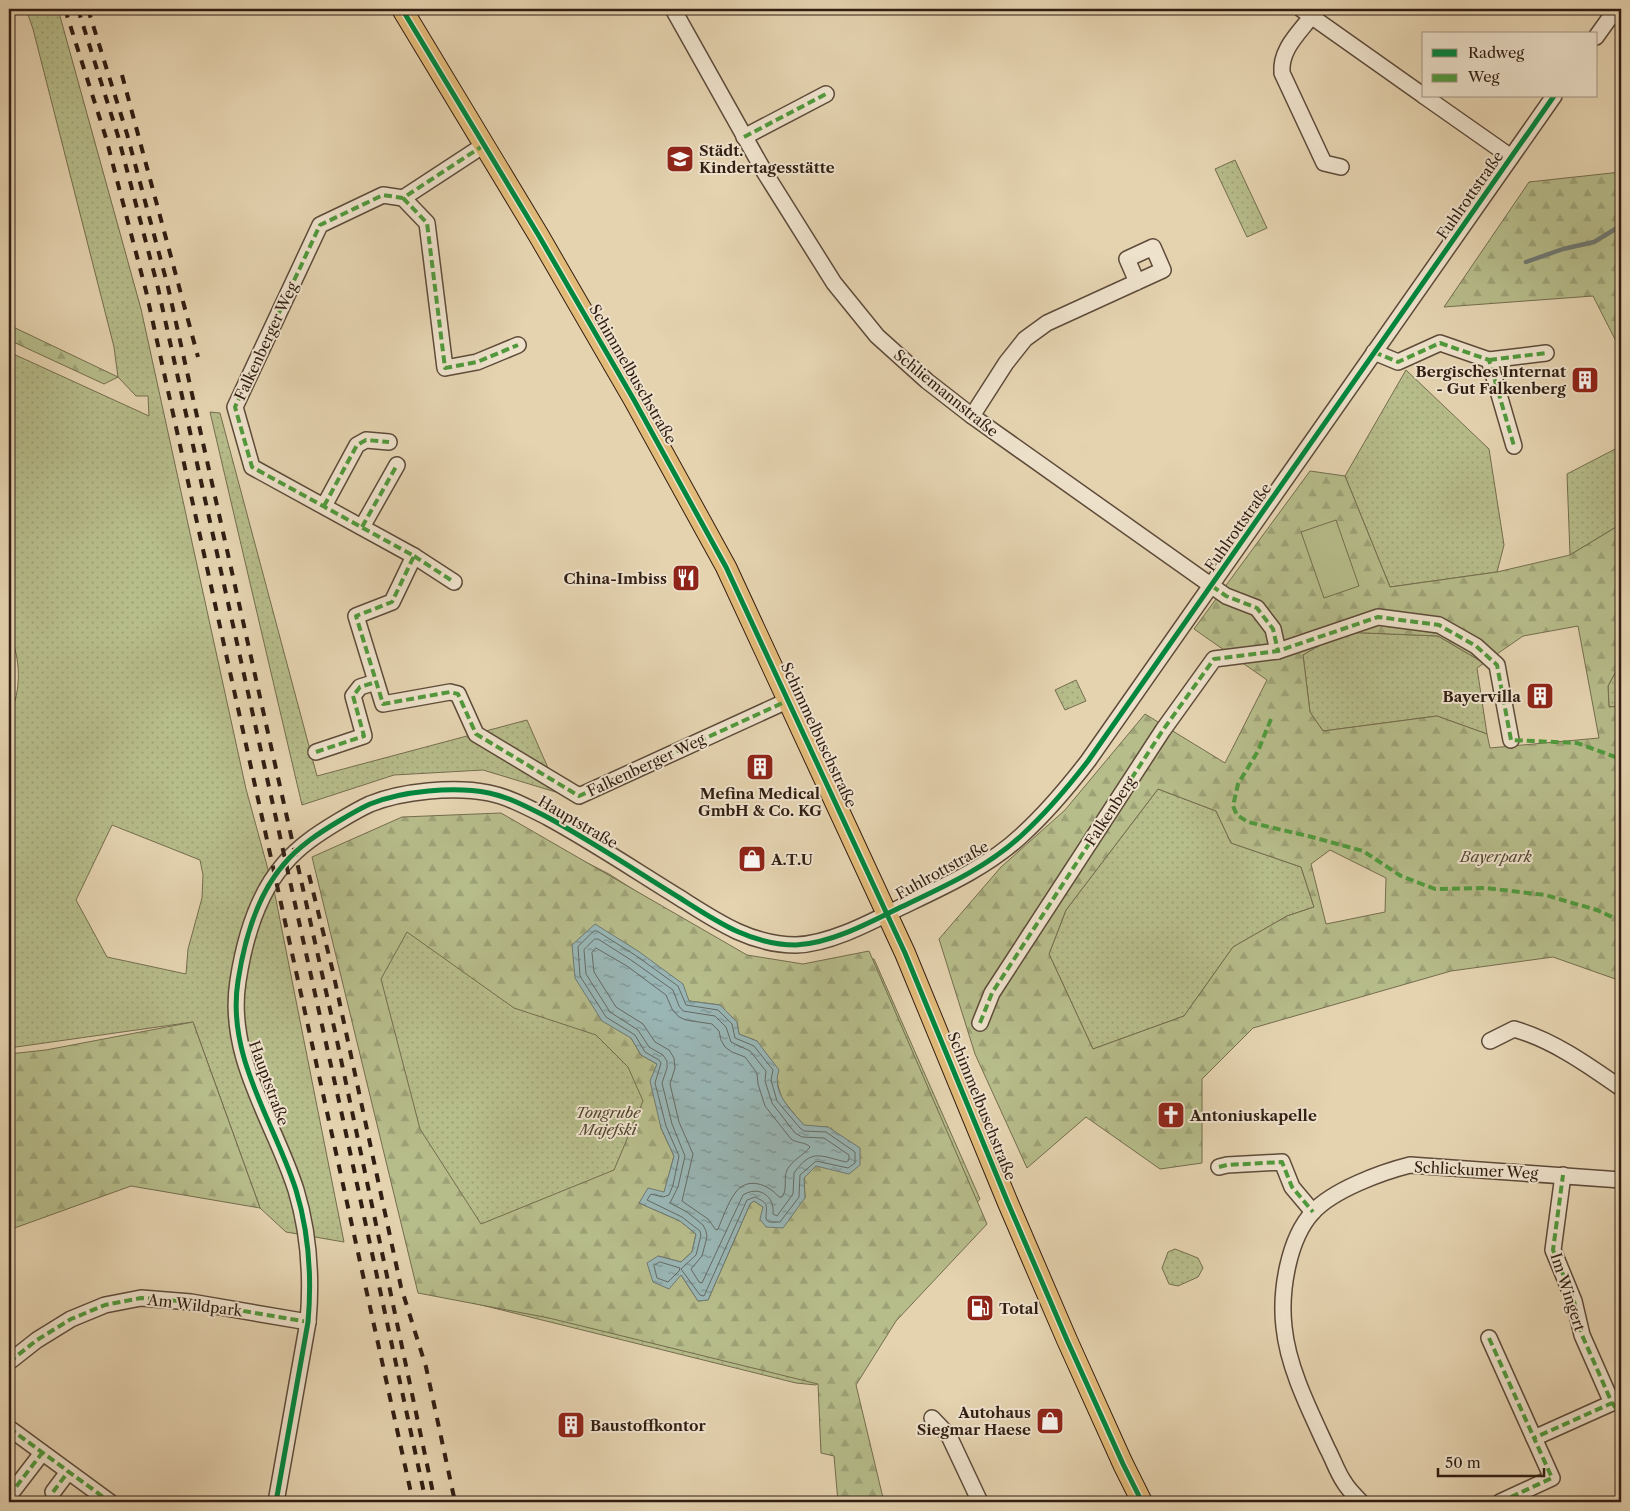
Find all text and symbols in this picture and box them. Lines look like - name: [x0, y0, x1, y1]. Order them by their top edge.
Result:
- legend: [1422, 32, 1598, 98]
- text: Radweg: [1468, 43, 1524, 62]
- text: Weg: [1467, 67, 1500, 86]
- place label: Städt. Kindertagesstätte: [699, 141, 835, 177]
- school or university icon: Städt. Kindertagesstätte: [665, 144, 695, 174]
- street label: Fuhlrottstraße: [1433, 147, 1507, 243]
- street label: Falkenberger Weg: [230, 279, 302, 403]
- street label: Schimmelbuschstraße: [585, 301, 681, 447]
- street label: Schliemannstraße: [890, 345, 1002, 441]
- place label: Bergisches Internat - Gut Falkenberg: [1416, 362, 1566, 398]
- building icon: Bergisches Internat - Gut Falkenberg: [1570, 365, 1600, 395]
- street label: Fuhlrottstraße: [1201, 479, 1275, 575]
- restaurant icon: China-Imbiss: [671, 563, 701, 593]
- place label: China-Imbiss: [564, 569, 667, 588]
- street label: Schimmelbuschstraße: [777, 659, 861, 811]
- building icon: Bayervilla: [1525, 681, 1555, 711]
- place label: Bayervilla: [1443, 687, 1521, 706]
- street label: Falkenberger Weg: [584, 729, 708, 801]
- building icon: Mefina Medical GmbH & Co. KG: [745, 752, 775, 782]
- street label: Falkenberg: [1080, 773, 1140, 849]
- place label: Mefina Medical GmbH & Co. KG: [698, 784, 822, 820]
- street label: Hauptstraße: [535, 791, 621, 853]
- street label: Fuhlrottstraße: [892, 837, 992, 903]
- shop icon: A.T.U: [737, 844, 767, 874]
- park label: Bayerpark: [1459, 847, 1532, 866]
- place label: A.T.U: [770, 850, 813, 869]
- street label: Schimmelbuschstraße: [944, 1029, 1020, 1183]
- street label: Hauptstraße: [245, 1038, 293, 1128]
- church icon: Antoniuskapelle: [1156, 1100, 1186, 1130]
- park label: Tongrube Majefski: [576, 1103, 641, 1139]
- place label: Antoniuskapelle: [1189, 1106, 1317, 1125]
- street label: Schlickumer Weg: [1413, 1157, 1539, 1183]
- street label: Im Wingert: [1546, 1250, 1590, 1334]
- street label: Am Wildpark: [146, 1290, 245, 1320]
- fuel station icon: Total: [965, 1293, 995, 1323]
- place label: Total: [999, 1299, 1039, 1318]
- place label: Autohaus Siegmar Haese: [917, 1403, 1031, 1439]
- shop icon: Autohaus Siegmar Haese: [1035, 1406, 1065, 1436]
- building icon: Baustoffkontor: [556, 1410, 586, 1440]
- place label: Baustoffkontor: [590, 1416, 707, 1435]
- scale bar: [1438, 1446, 1544, 1478]
- text: 50 m: [1445, 1453, 1481, 1472]

